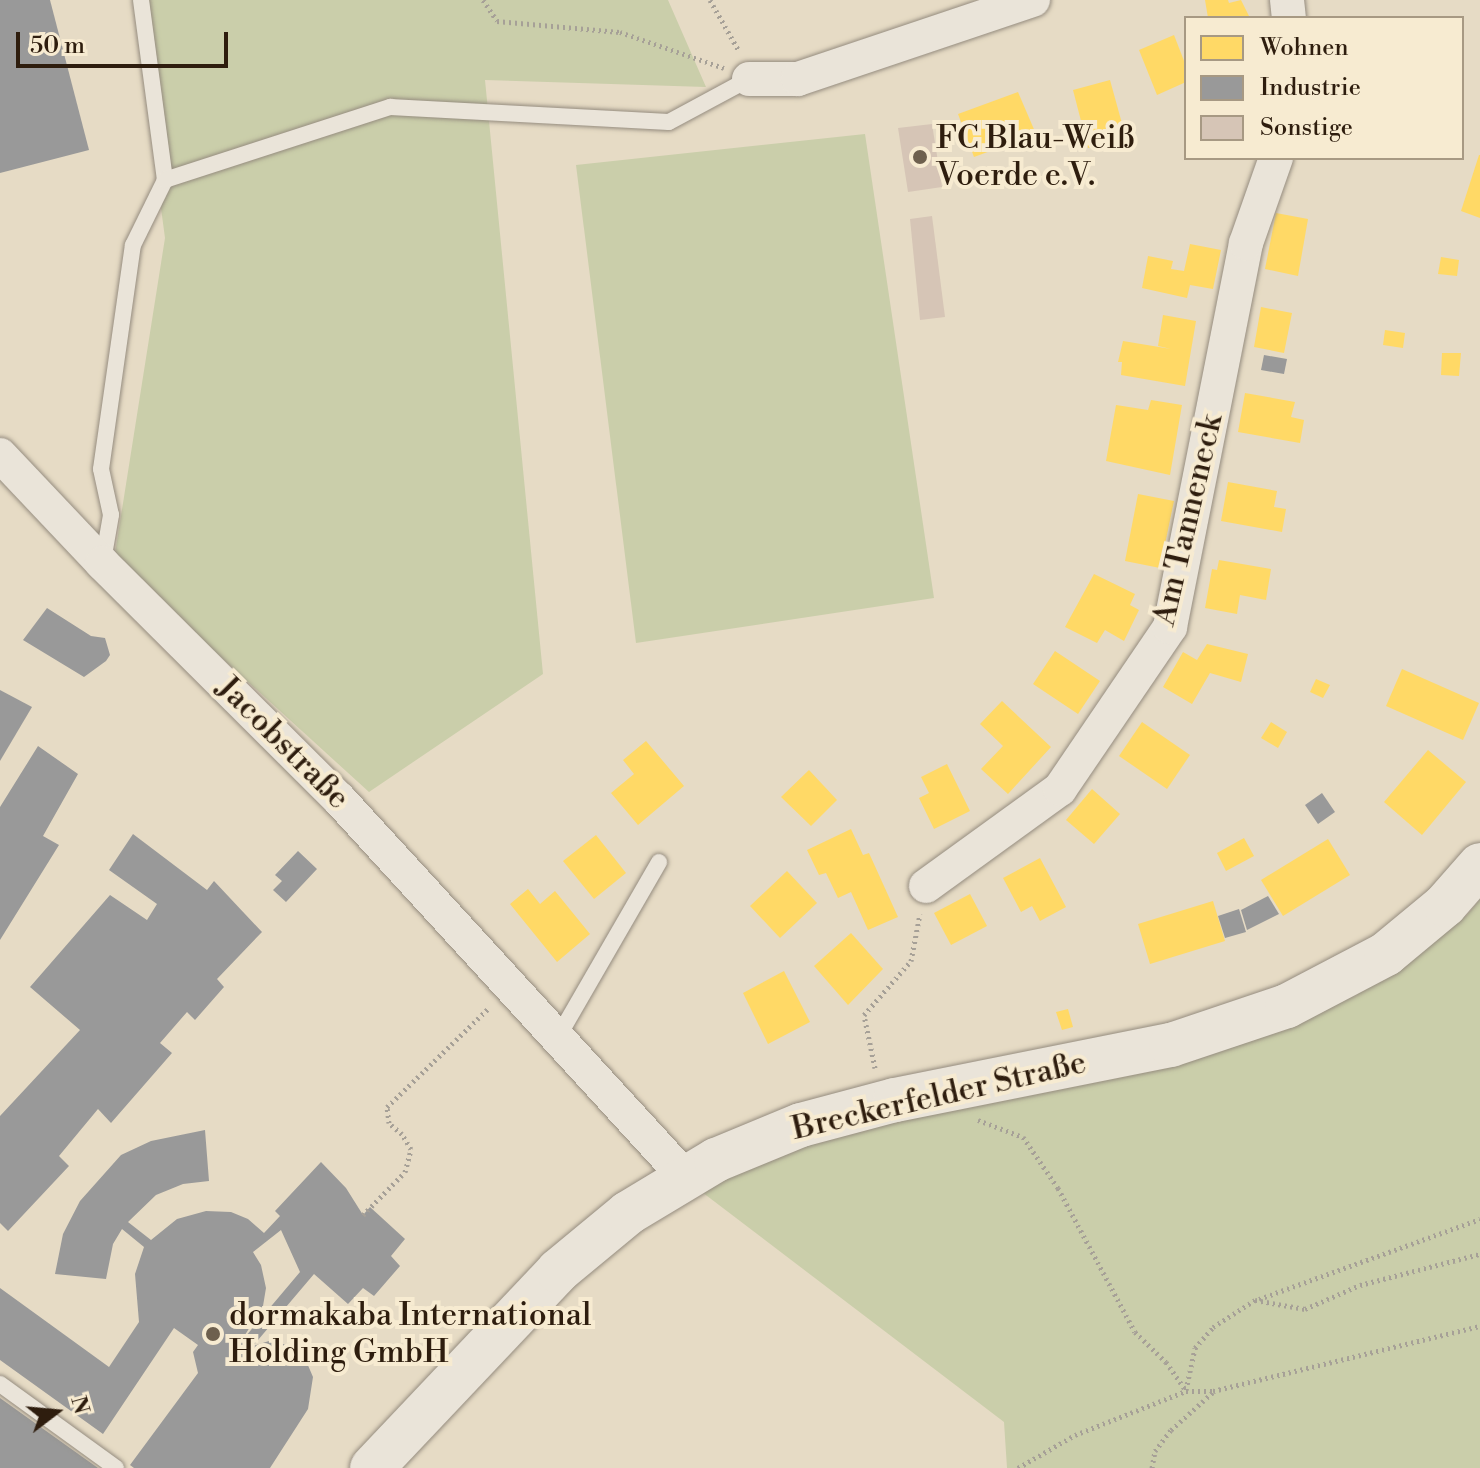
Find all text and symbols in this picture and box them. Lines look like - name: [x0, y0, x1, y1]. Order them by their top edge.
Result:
- scale bar: [20, 16, 232, 66]
- legend: [1184, 16, 1464, 160]
- text: 50 m: [30, 31, 85, 61]
- text: Wohnen: [1260, 33, 1349, 63]
- text: Industrie: [1260, 73, 1361, 103]
- text: Sonstige: [1260, 113, 1353, 143]
- place label: FC Blau-Weiß Voerde e.V.: [936, 120, 1135, 195]
- marker: FC Blau-Weiß Voerde e.V.: [911, 148, 929, 166]
- street label: Am Tanneneck: [1145, 411, 1231, 629]
- street label: Jacobstraße: [209, 669, 357, 817]
- street label: Breckerfelder Straße: [788, 1043, 1090, 1149]
- place label: dormakaba International Holding GmbH: [229, 1297, 591, 1372]
- marker: dormakaba International Holding GmbH: [204, 1325, 222, 1343]
- north arrow: [16, 1372, 96, 1452]
- text: N: [64, 1393, 95, 1417]

